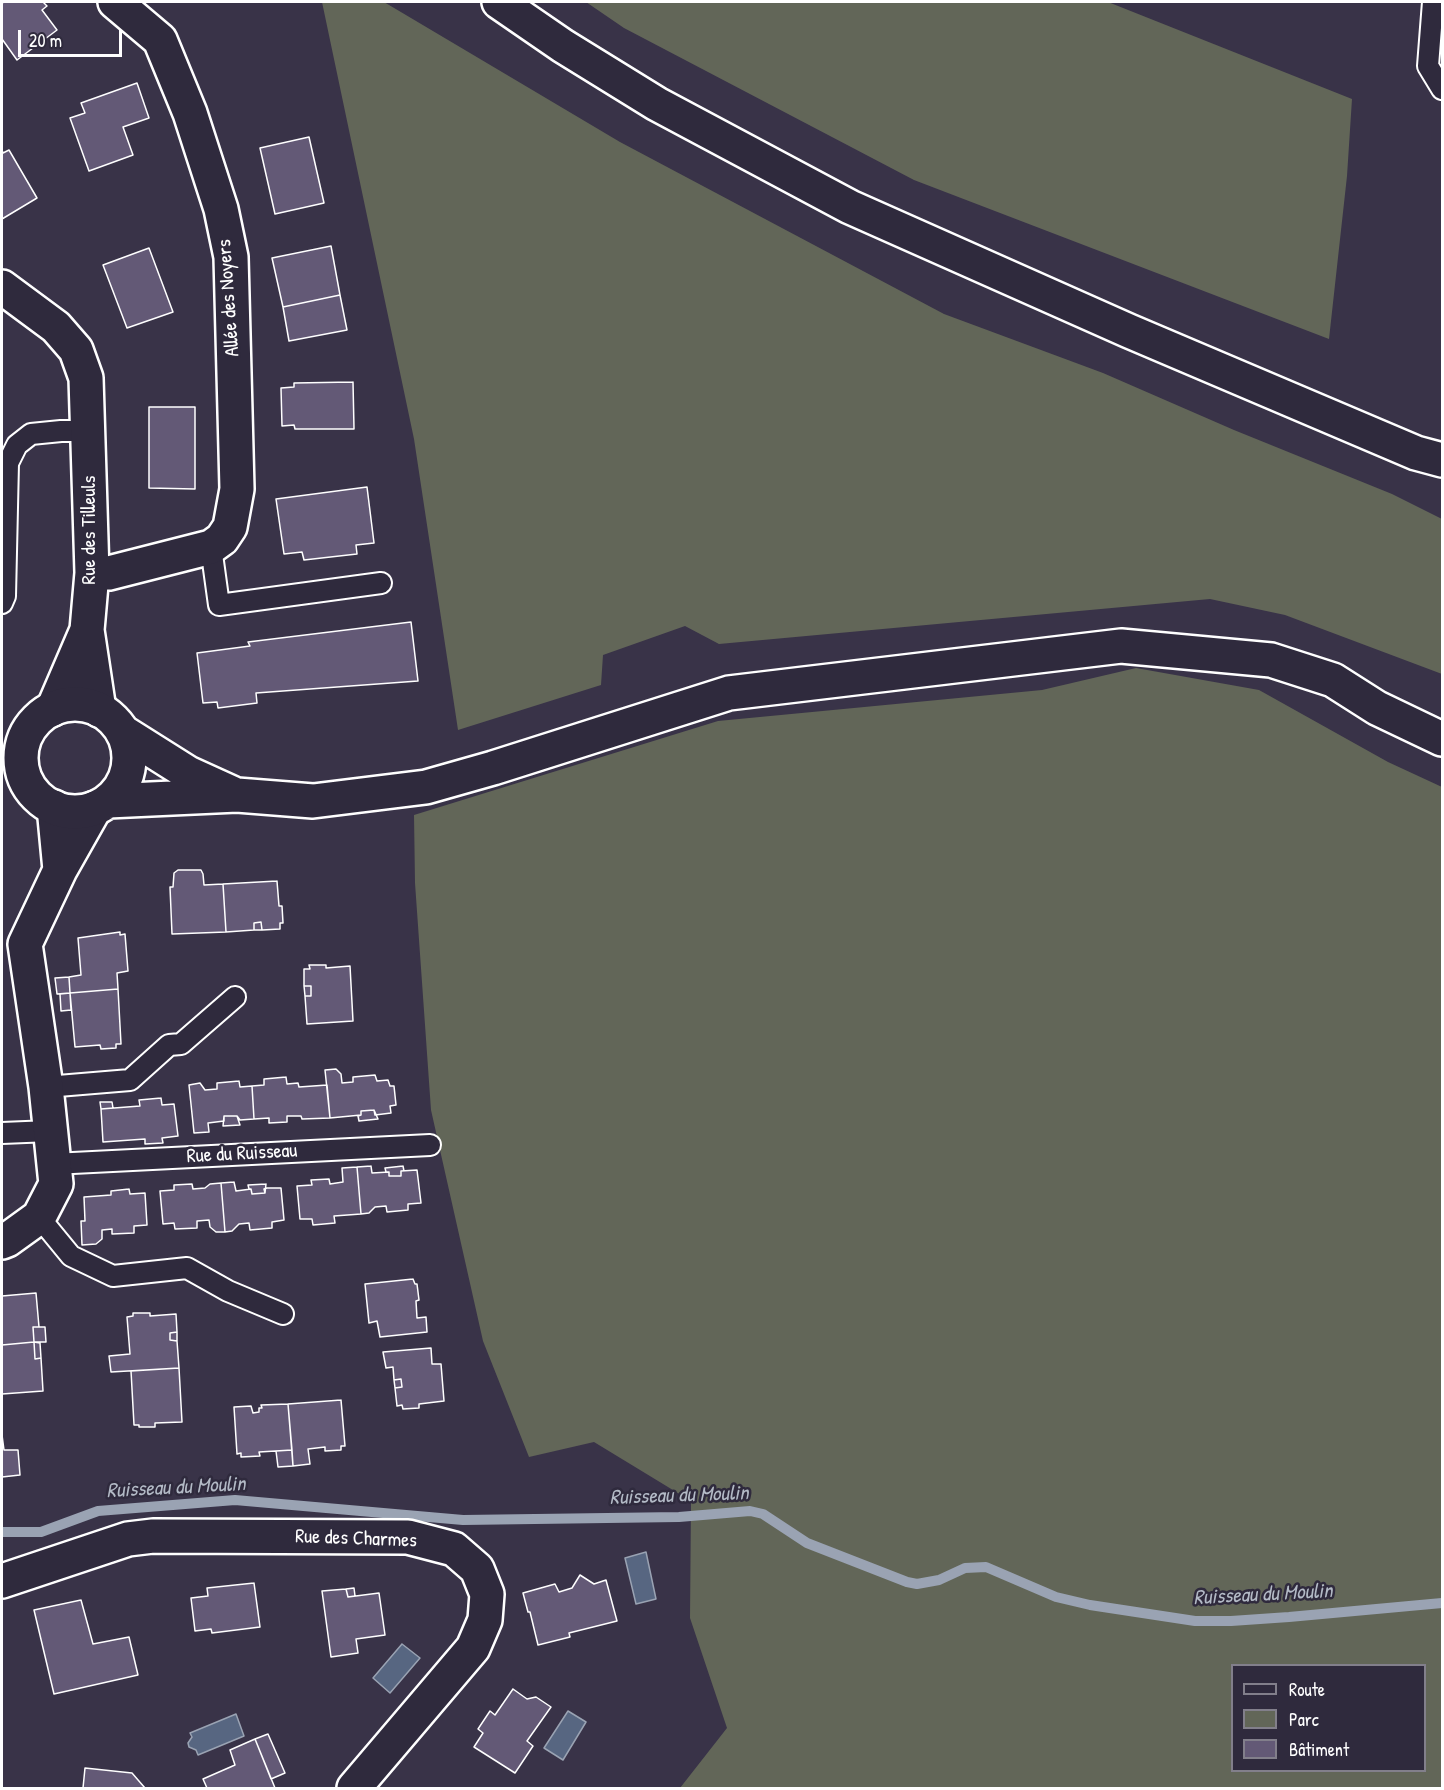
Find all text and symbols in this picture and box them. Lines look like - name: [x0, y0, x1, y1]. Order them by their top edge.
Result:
- scale bar: [21, 18, 124, 56]
- text: 20 m: [29, 28, 62, 53]
- street label: Allée des Noyers: [213, 239, 245, 357]
- street label: Rue des Tilleuls: [78, 475, 102, 585]
- street label: Rue du Ruisseau: [186, 1139, 298, 1169]
- water label: Ruisseau du Moulin: [106, 1472, 246, 1504]
- water label: Ruisseau du Moulin: [609, 1481, 749, 1511]
- street label: Rue des Charmes: [295, 1525, 417, 1553]
- water label: Ruisseau du Moulin: [1193, 1579, 1333, 1611]
- legend: [1231, 1664, 1426, 1772]
- text: Route: [1289, 1677, 1325, 1702]
- text: Parc: [1289, 1707, 1319, 1732]
- text: Bâtiment: [1289, 1737, 1349, 1762]

